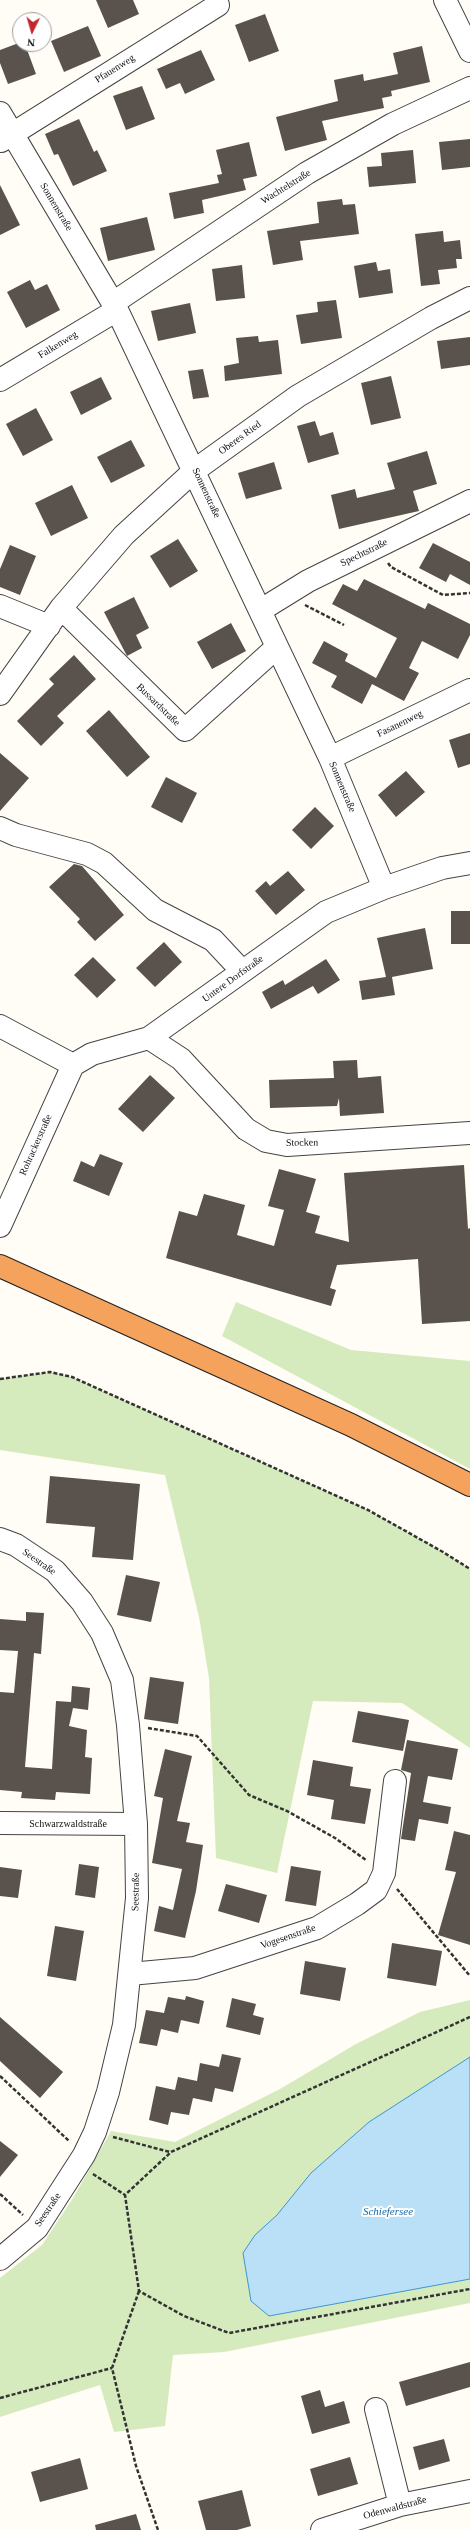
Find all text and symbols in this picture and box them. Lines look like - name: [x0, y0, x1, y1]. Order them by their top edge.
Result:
- north arrow: [12, 12, 52, 52]
- text: N: [27, 37, 36, 49]
- street label: Pfauenweg: [93, 52, 137, 86]
- street label: Wachtelstraße: [259, 167, 313, 207]
- street label: Sonnenstraße: [37, 181, 75, 233]
- street label: Falkenweg: [36, 329, 80, 361]
- street label: Oberes Ried: [216, 419, 264, 457]
- street label: Sonnenstraße: [189, 466, 223, 520]
- street label: Spechtstraße: [338, 536, 390, 570]
- street label: Bussardstraße: [134, 681, 182, 729]
- street label: Fasanenweg: [375, 708, 425, 740]
- street label: Sonnenstraße: [326, 760, 358, 814]
- street label: Untere Dorfstraße: [200, 953, 266, 1005]
- street label: Rohrackerstraße: [17, 1113, 55, 1177]
- street label: Stocken: [286, 1137, 318, 1149]
- street label: Seestraße: [20, 1546, 58, 1578]
- street label: Schwarzwaldstraße: [29, 1818, 107, 1830]
- street label: Seestraße: [130, 1873, 142, 1911]
- street label: Vogesenstraße: [259, 1922, 317, 1952]
- street label: Seestraße: [32, 2191, 64, 2229]
- water label: Schiefersee: [363, 2205, 413, 2219]
- street label: Odenwaldstraße: [362, 2494, 428, 2522]

